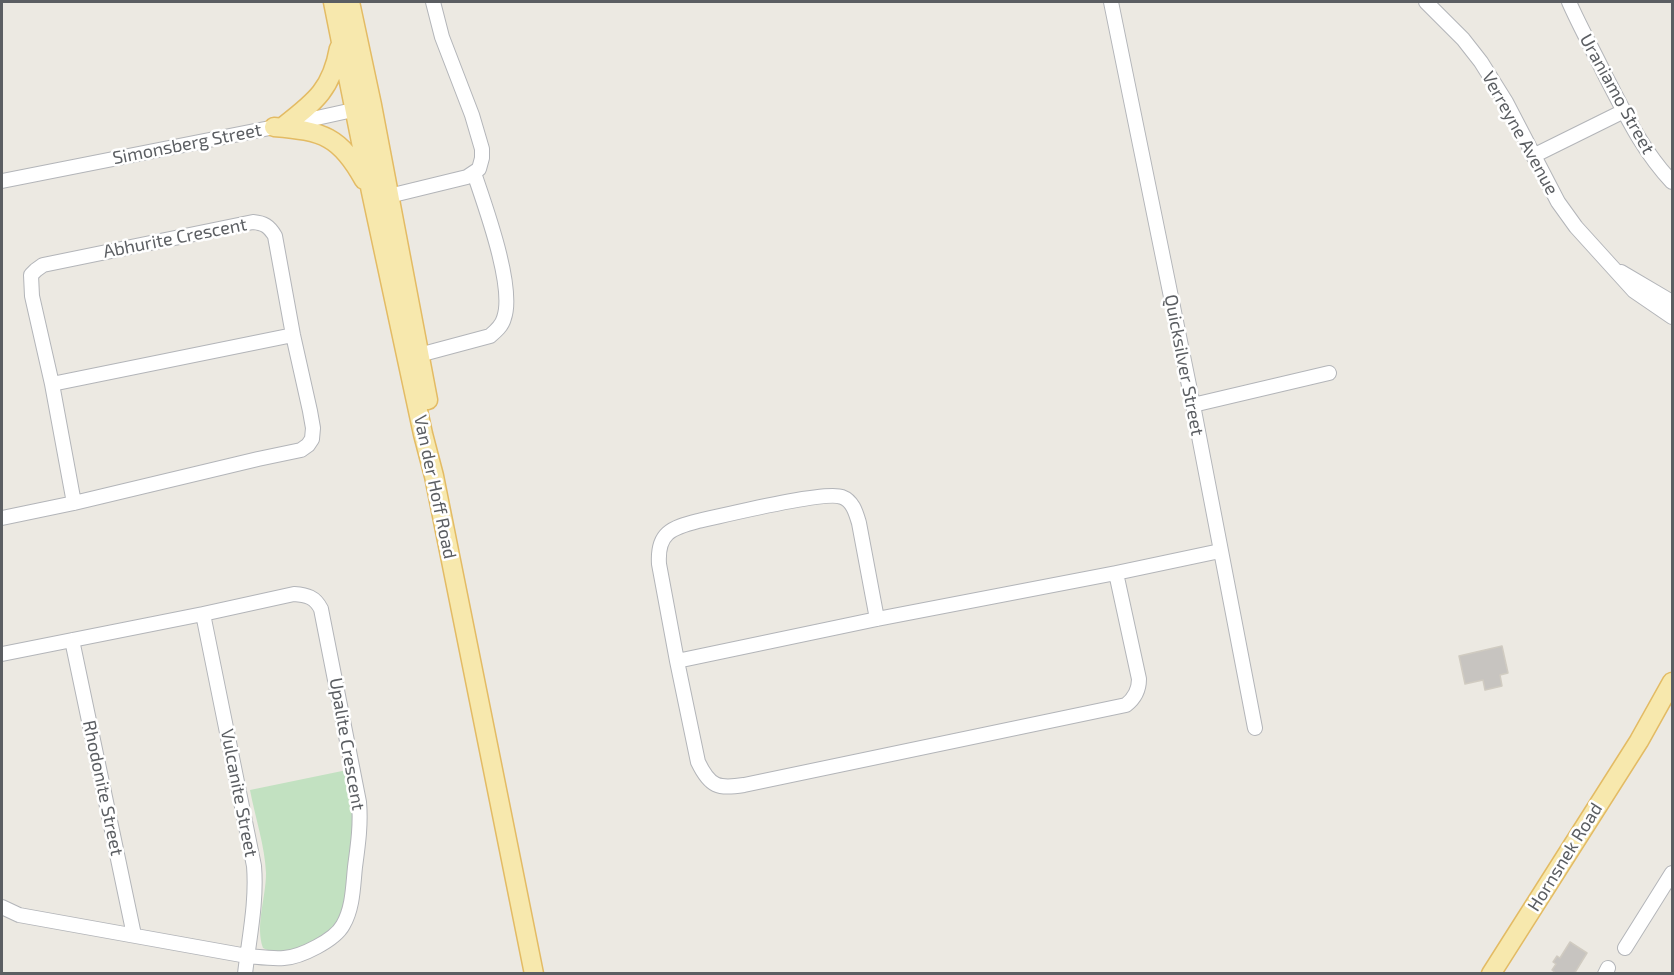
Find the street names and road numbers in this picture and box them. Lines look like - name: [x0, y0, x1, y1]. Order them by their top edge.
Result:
- street label: Uraniamo Street: [1575, 30, 1659, 158]
- street label: Verreyne Avenue: [1477, 68, 1563, 198]
- street label: Simonsberg Street: [111, 119, 263, 169]
- street label: Abhurite Crescent: [101, 213, 249, 263]
- street label: Quicksilver Street: [1160, 292, 1208, 438]
- street label: Van der Hoff Road: [409, 413, 461, 561]
- street label: Upalite Crescent: [325, 676, 369, 812]
- street label: Rhodonite Street: [78, 718, 128, 858]
- street label: Vulcanite Street: [216, 727, 262, 859]
- street label: Hornsnek Road: [1523, 799, 1607, 915]

